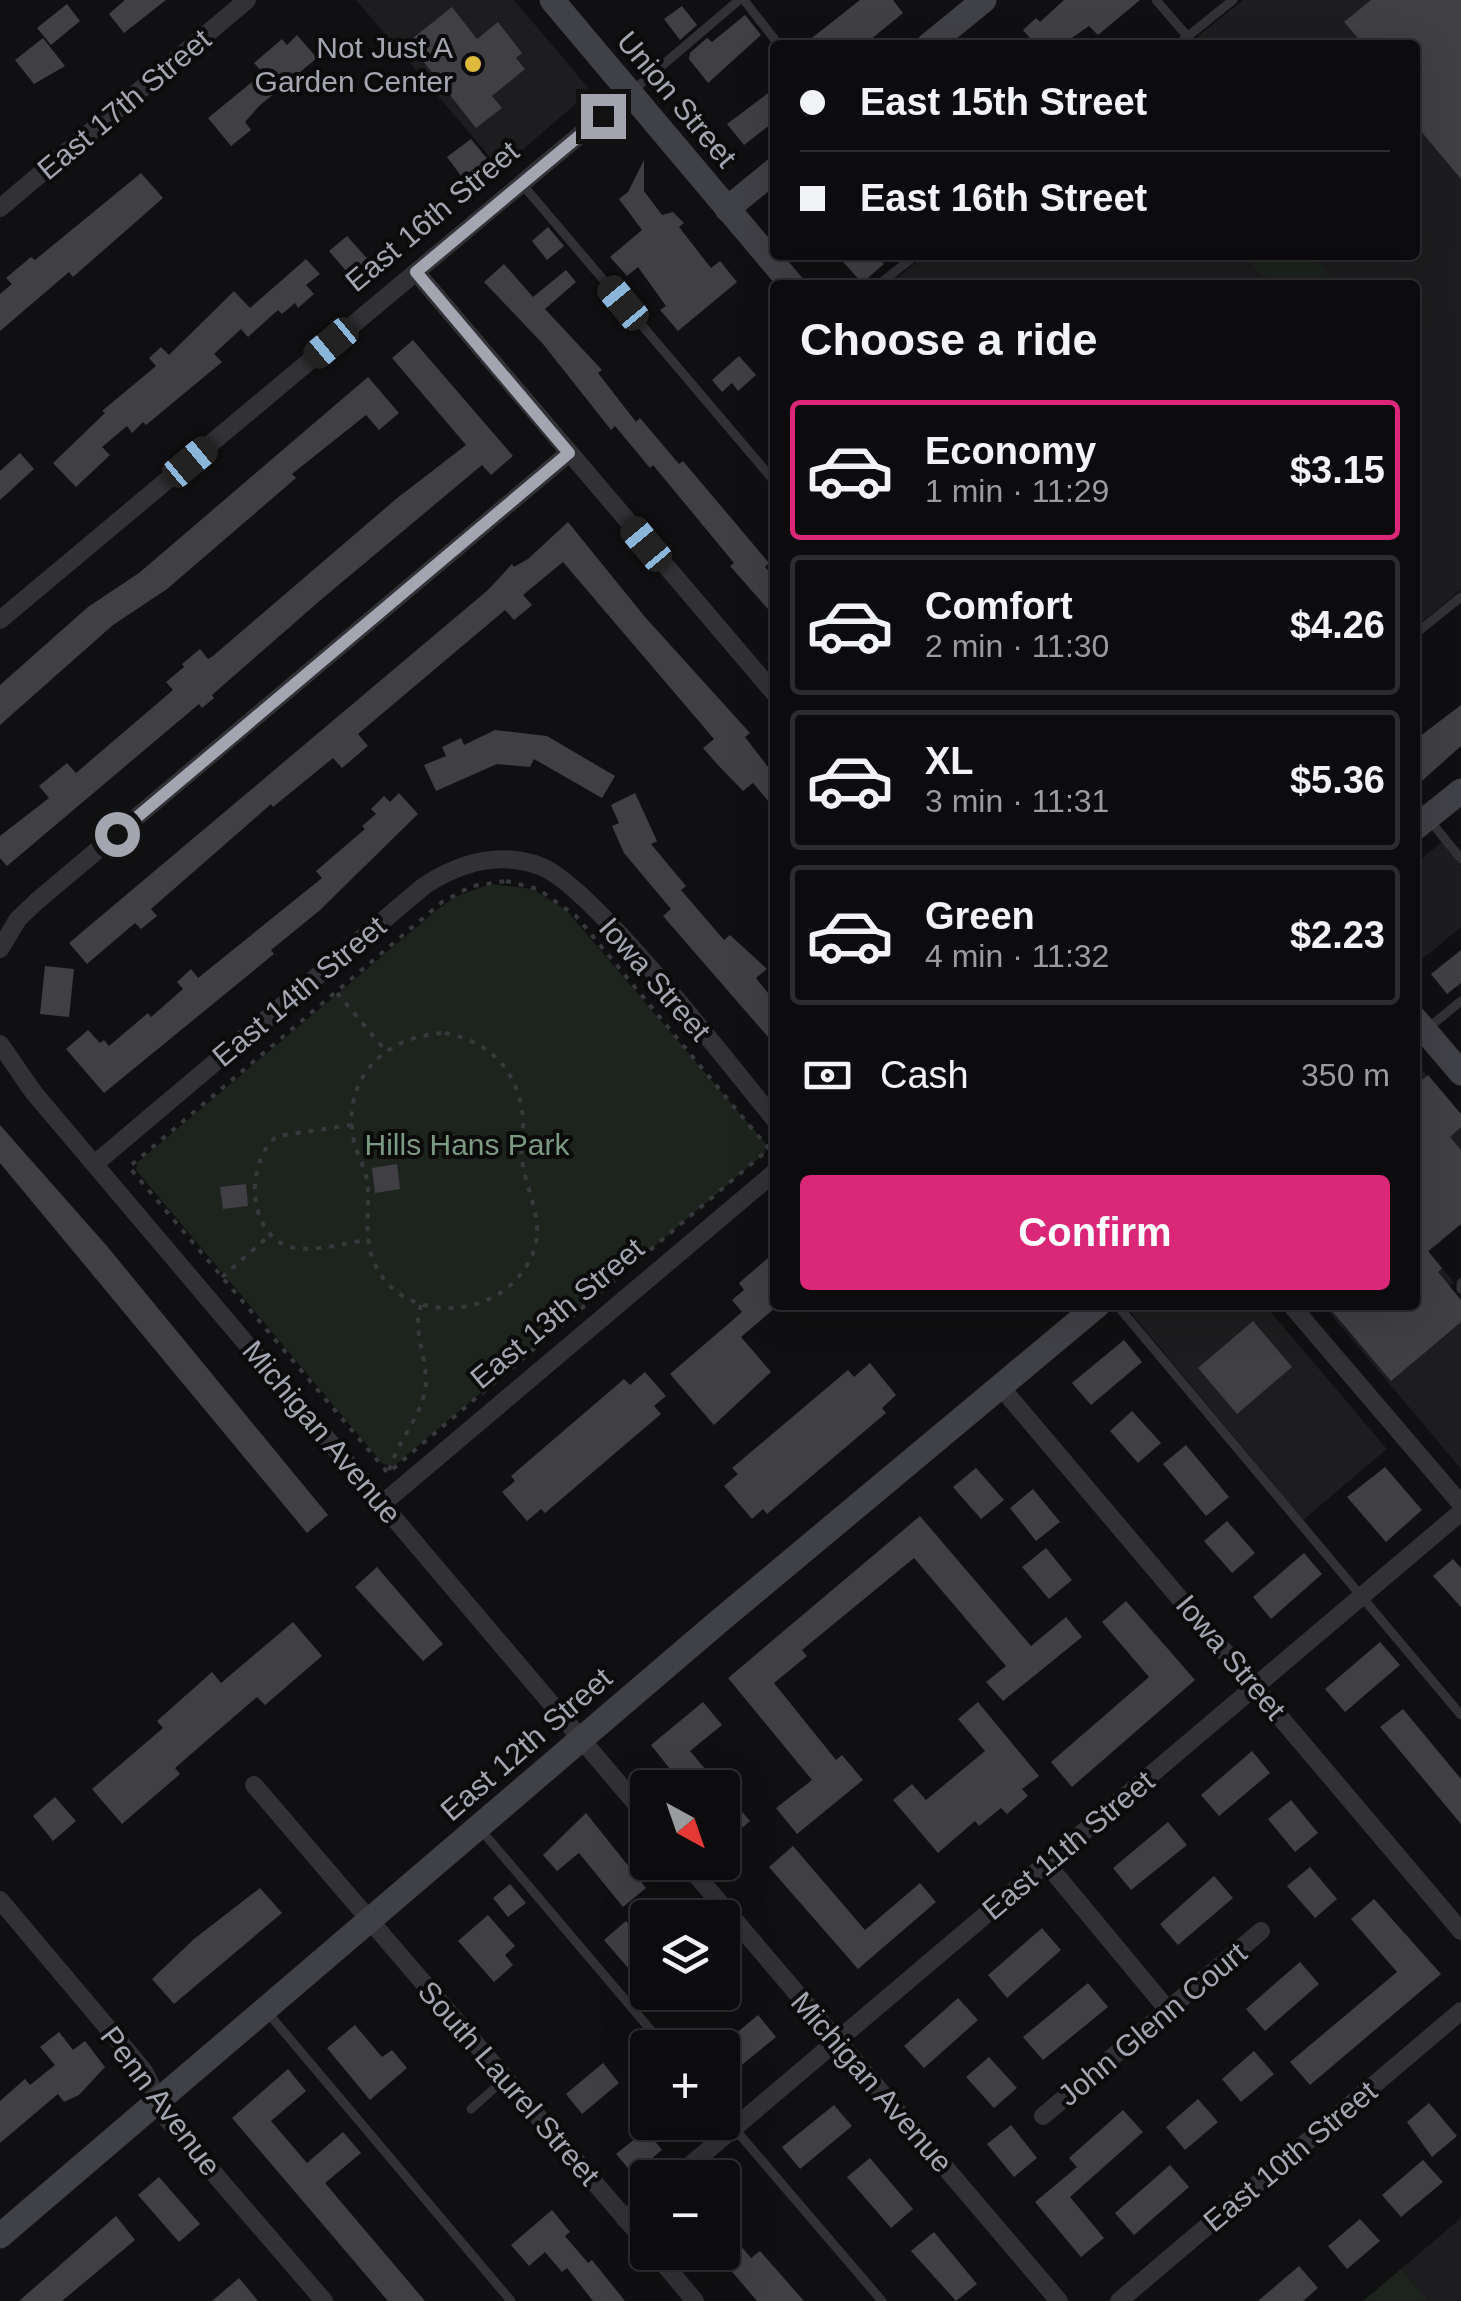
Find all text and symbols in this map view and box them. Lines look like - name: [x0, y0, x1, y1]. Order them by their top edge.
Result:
- street label: East 17th Street: [31, 22, 218, 186]
- street label: Union Street: [611, 25, 744, 174]
- place label: Not Just A Garden Center: [255, 31, 453, 98]
- marker: Not Just A Garden Center: [462, 53, 484, 75]
- text: East 15th Street: [860, 81, 1147, 123]
- route end: [581, 94, 626, 139]
- street label: East 16th Street: [339, 134, 526, 298]
- text: East 16th Street: [860, 177, 1147, 219]
- car: [592, 270, 654, 336]
- car: [298, 312, 364, 374]
- text: Choose a ride: [800, 314, 1098, 365]
- icon: car: [805, 425, 895, 515]
- text: Economy: [925, 430, 1096, 472]
- car: [157, 431, 223, 493]
- text: $3.15: [1290, 449, 1385, 491]
- text: 1 min · 11:29: [925, 473, 1109, 509]
- car: [615, 511, 677, 577]
- icon: car: [805, 580, 895, 670]
- text: Comfort: [925, 585, 1073, 627]
- text: $4.26: [1290, 604, 1385, 646]
- text: 2 min · 11:30: [925, 628, 1109, 664]
- icon: car: [805, 735, 895, 825]
- text: XL: [925, 740, 974, 782]
- text: $5.36: [1290, 759, 1385, 801]
- text: 3 min · 11:31: [925, 783, 1109, 819]
- route start: [95, 812, 140, 857]
- icon: car: [805, 890, 895, 980]
- text: Green: [925, 895, 1035, 937]
- street label: East 14th Street: [206, 909, 393, 1073]
- street label: Iowa Street: [593, 911, 718, 1048]
- text: $2.23: [1290, 914, 1385, 956]
- text: 4 min · 11:32: [925, 938, 1109, 974]
- icon: cash: [800, 1048, 855, 1103]
- text: Cash: [880, 1054, 969, 1096]
- text: 350 m: [1301, 1057, 1390, 1093]
- park label: Hills Hans Park: [364, 1128, 571, 1161]
- button: Confirm: [800, 1175, 1390, 1290]
- street label: East 13th Street: [464, 1231, 651, 1395]
- street label: Michigan Avenue: [236, 1334, 408, 1530]
- street label: Iowa Street: [1170, 1588, 1293, 1726]
- street label: East 12th Street: [434, 1661, 619, 1827]
- street label: East 11th Street: [976, 1764, 1161, 1926]
- north arrow: [630, 1770, 740, 1880]
- map controls: [630, 1770, 740, 2270]
- button: layers: [630, 1900, 740, 2010]
- street label: John Glenn Court: [1051, 1935, 1253, 2112]
- street label: South Laurel Street: [412, 1975, 607, 2192]
- street label: Michigan Avenue: [785, 1985, 959, 2179]
- street label: Penn Avenue: [94, 2020, 228, 2182]
- button: +: [630, 2030, 740, 2140]
- street label: East 10th Street: [1197, 2074, 1384, 2238]
- button: −: [630, 2160, 740, 2270]

